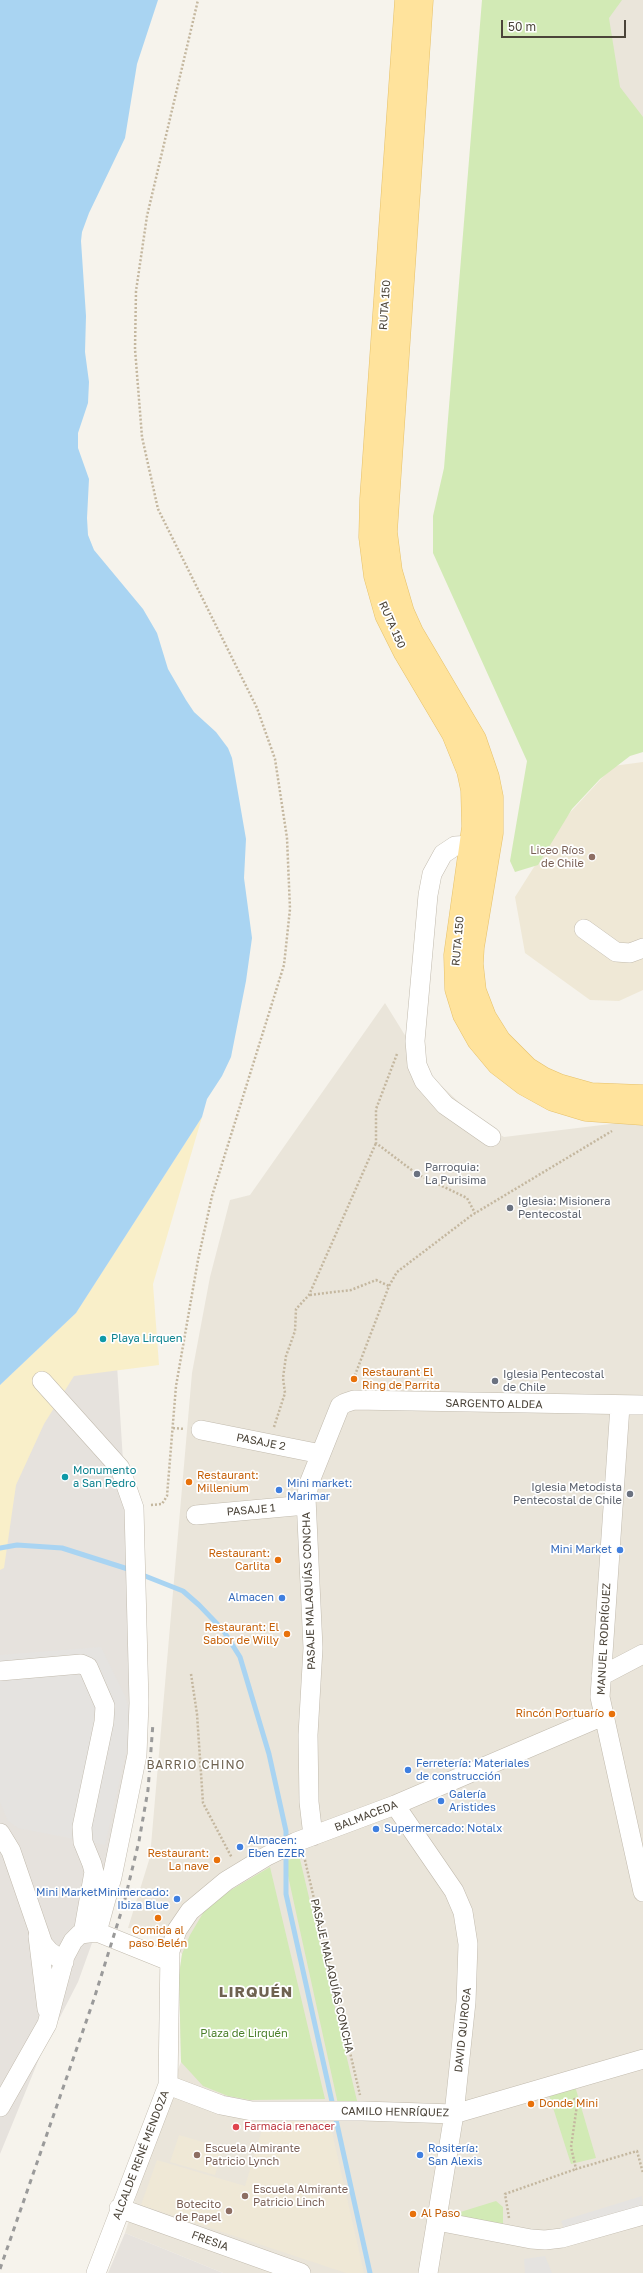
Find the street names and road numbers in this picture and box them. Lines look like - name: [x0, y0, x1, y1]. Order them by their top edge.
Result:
- street label: RUTA 150: [377, 280, 393, 330]
- street label: RUTA 150: [376, 599, 408, 651]
- street label: RUTA 150: [449, 916, 467, 966]
- street label: SARGENTO ALDEA: [445, 1397, 543, 1411]
- street label: PASAJE 2: [235, 1431, 287, 1453]
- street label: PASAJE 1: [226, 1501, 276, 1519]
- street label: PASAJE MALAQUÍAS CONCHA: [300, 1512, 318, 1670]
- street label: MANUEL RODRÍGUEZ: [594, 1583, 614, 1695]
- street label: BALMACEDA: [333, 1798, 399, 1834]
- street label: PASAJE MALAQUÍAS CONCHA: [308, 1898, 356, 2054]
- street label: DAVID QUIROGA: [452, 1987, 474, 2073]
- street label: ALCALDE RENÉ MENDOZA: [110, 2088, 172, 2222]
- street label: CAMILO HENRÍQUEZ: [341, 2104, 449, 2120]
- street label: FRESIA: [190, 2228, 230, 2254]

